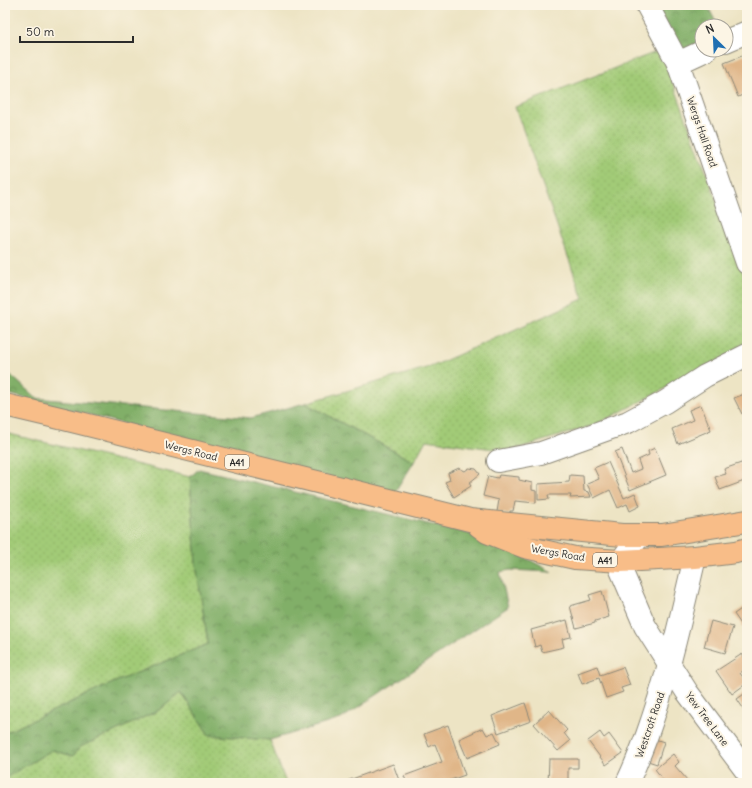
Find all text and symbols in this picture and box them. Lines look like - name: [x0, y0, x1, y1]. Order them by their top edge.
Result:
- scale bar: [20, 18, 133, 44]
- north arrow: [694, 18, 734, 58]
- text: N: [704, 21, 716, 37]
- text: 50 m: [26, 24, 55, 39]
- street label: Wergs Hall Road: [684, 95, 720, 169]
- street label: Wergs Road: [163, 438, 219, 464]
- road number: A41: [225, 455, 249, 469]
- street label: Wergs Road: [530, 542, 586, 564]
- road number: A41: [593, 553, 617, 567]
- street label: Yew Tree Lane: [682, 689, 732, 749]
- street label: Westcroft Road: [633, 690, 667, 760]

